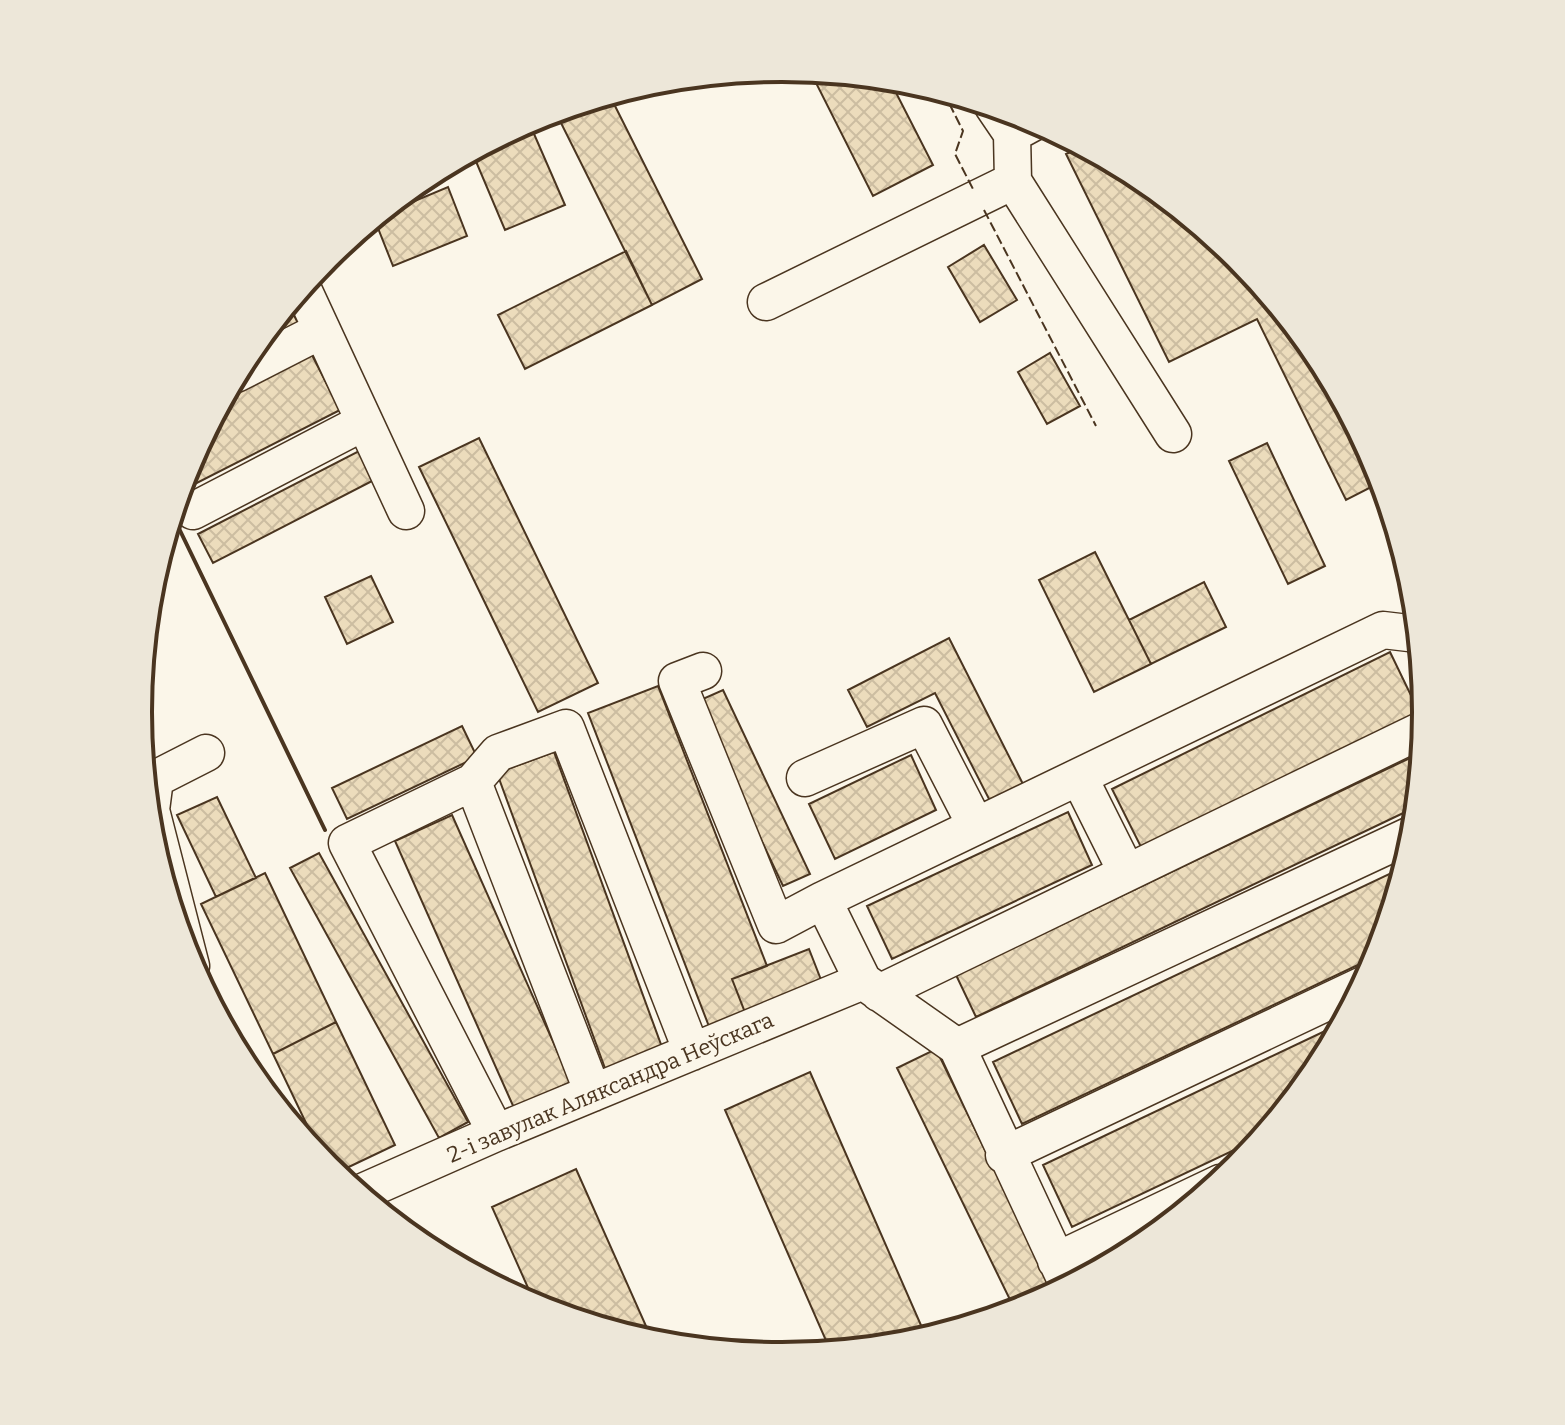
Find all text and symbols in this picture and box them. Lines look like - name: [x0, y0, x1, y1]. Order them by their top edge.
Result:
- street label: 2-і завулак Аляксандра Неўскага: [443, 1006, 777, 1169]

